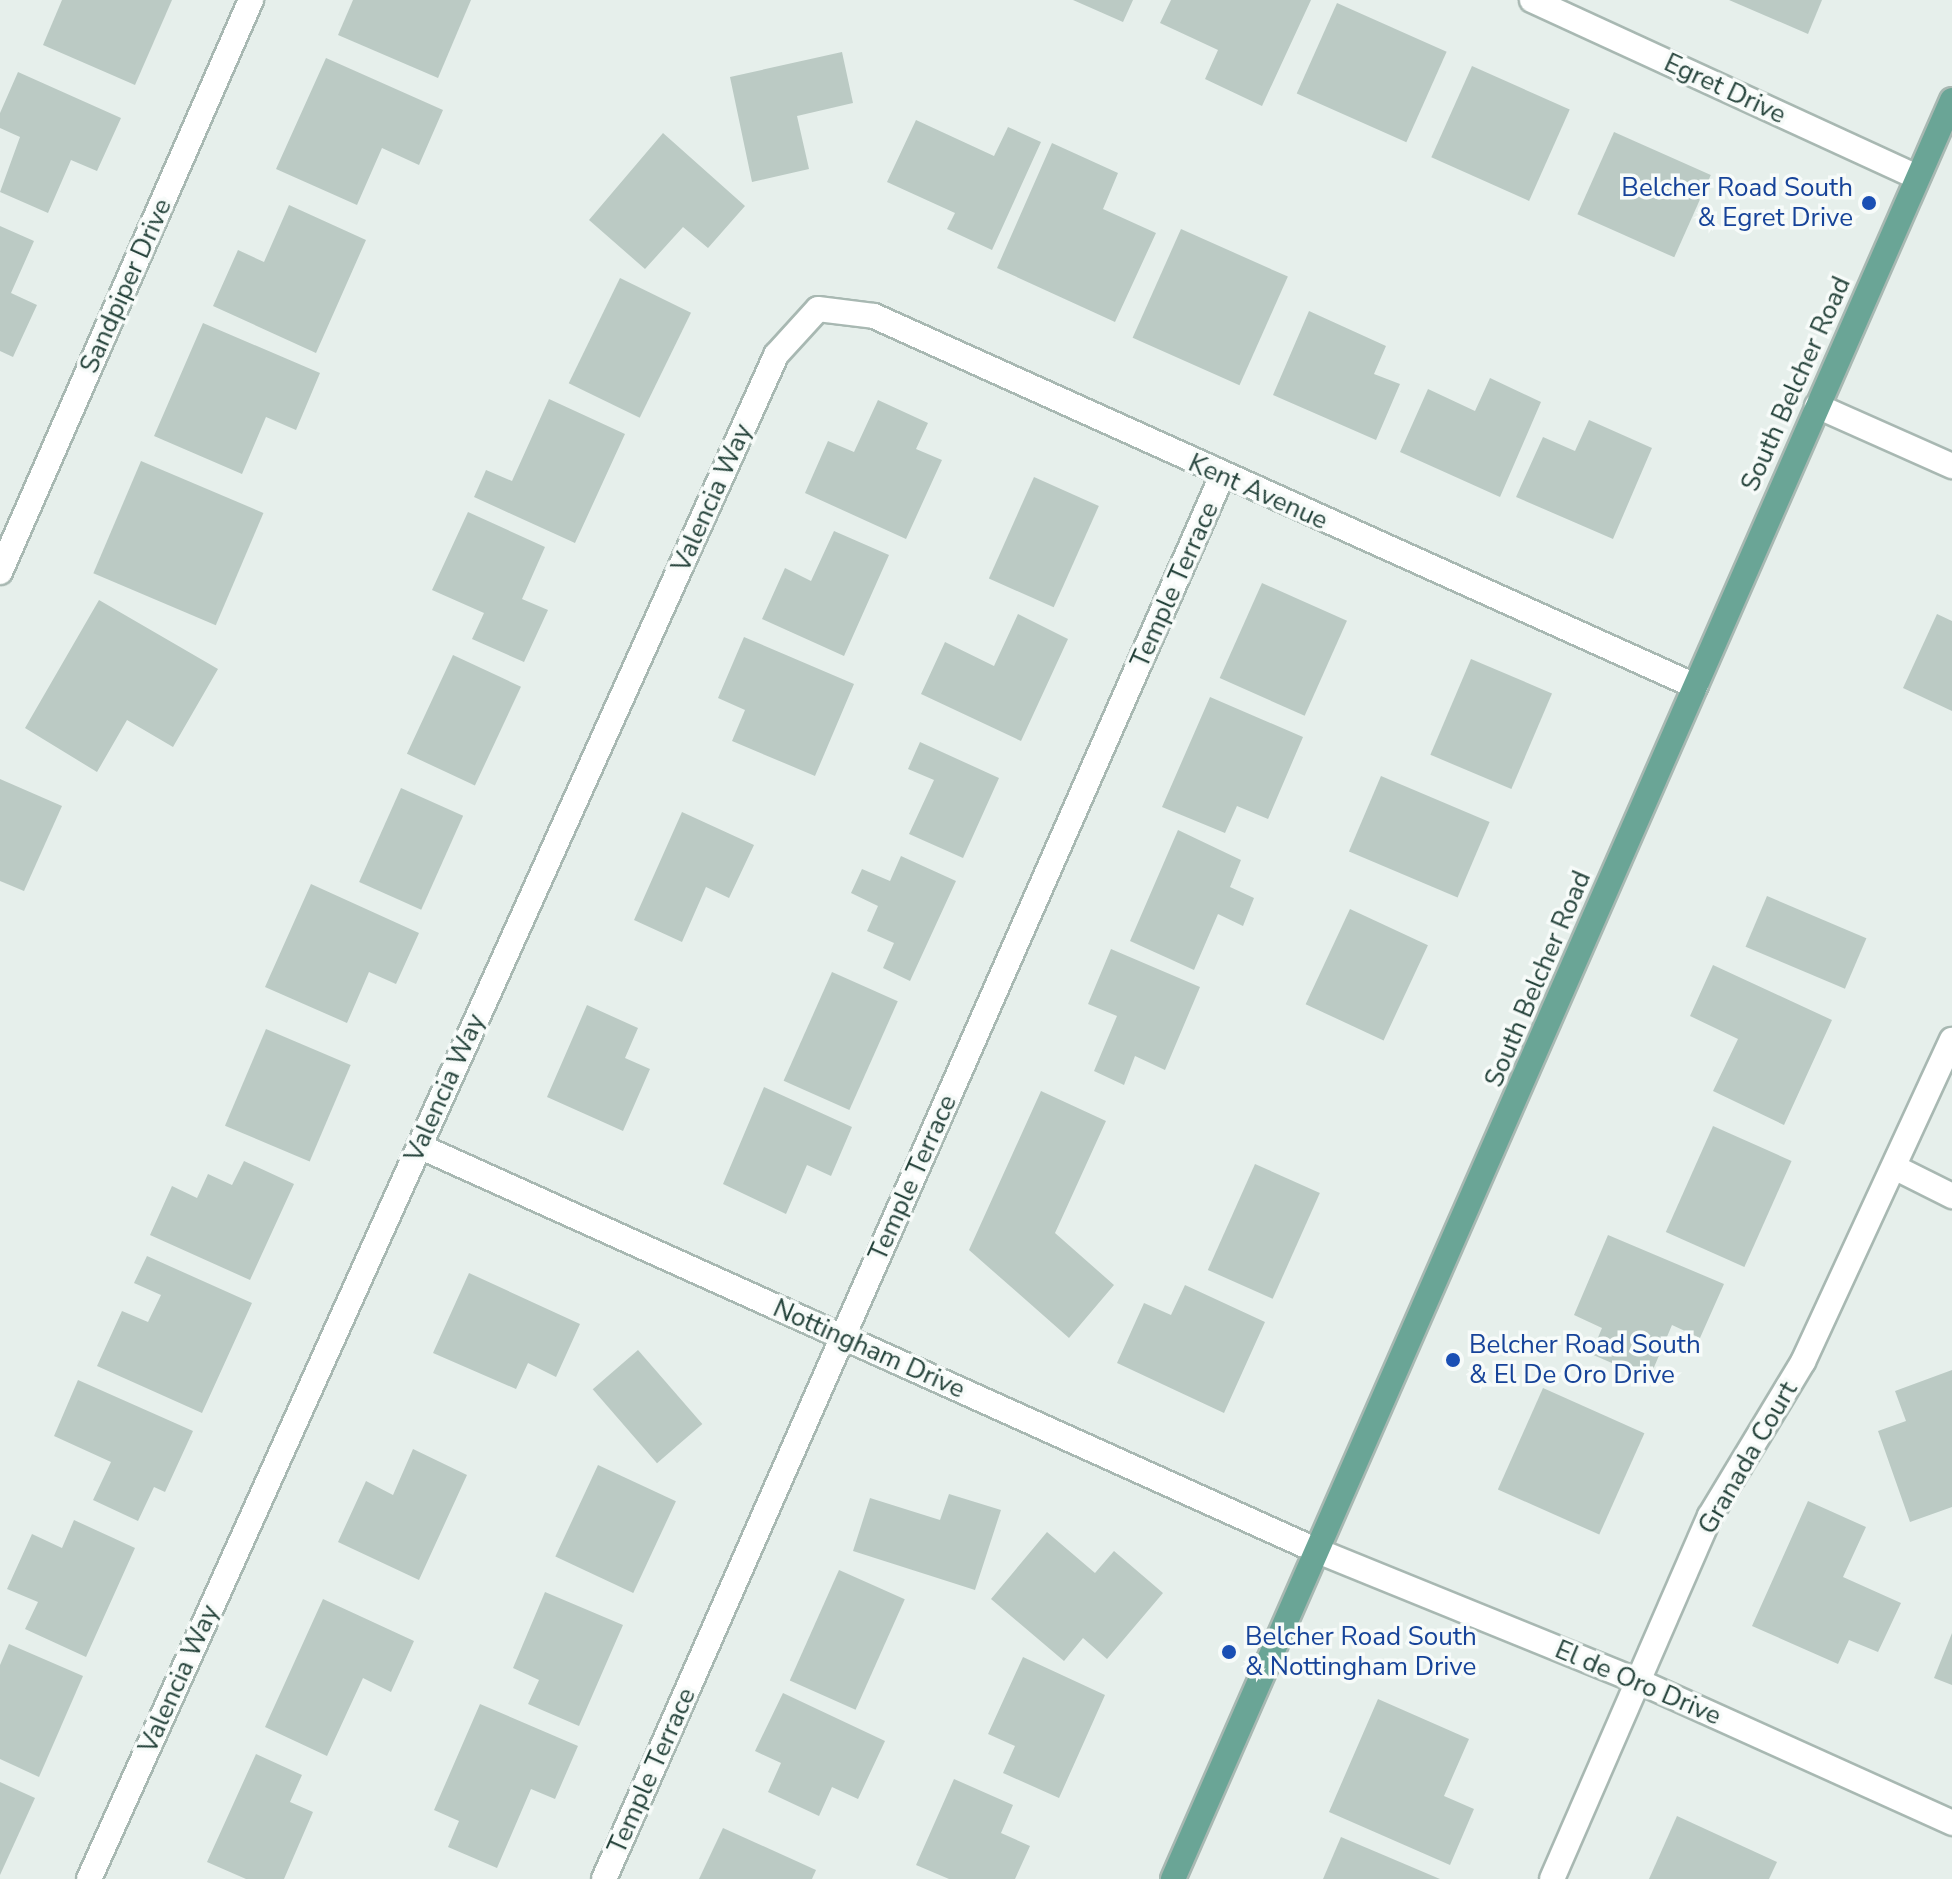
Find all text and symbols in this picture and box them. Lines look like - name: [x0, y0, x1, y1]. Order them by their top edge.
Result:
- street label: Egret Drive: [1659, 47, 1791, 131]
- place label: Belcher Road South & Egret Drive: [1621, 172, 1853, 234]
- street label: Sandpiper Drive: [74, 194, 178, 378]
- marker: Belcher Road South & Egret Drive: [1860, 194, 1878, 212]
- street label: South Belcher Road: [1735, 272, 1857, 496]
- street label: Valencia Way: [665, 419, 759, 577]
- street label: Kent Avenue: [1184, 447, 1332, 537]
- street label: Temple Terrace: [1124, 497, 1226, 673]
- street label: South Belcher Road: [1478, 866, 1598, 1092]
- street label: Valencia Way: [398, 1009, 492, 1167]
- street label: Temple Terrace: [862, 1090, 964, 1266]
- street label: Nottingham Drive: [768, 1293, 970, 1405]
- place label: Belcher Road South & El De Oro Drive: [1469, 1329, 1701, 1390]
- marker: Belcher Road South & El De Oro Drive: [1444, 1351, 1462, 1369]
- street label: Granada Court: [1692, 1376, 1804, 1540]
- street label: Valencia Way: [132, 1600, 226, 1758]
- place label: Belcher Road South & Nottingham Drive: [1245, 1621, 1477, 1682]
- street label: El de Oro Drive: [1550, 1634, 1726, 1732]
- marker: Belcher Road South & Nottingham Drive: [1220, 1643, 1238, 1661]
- street label: Temple Terrace: [601, 1683, 703, 1859]

